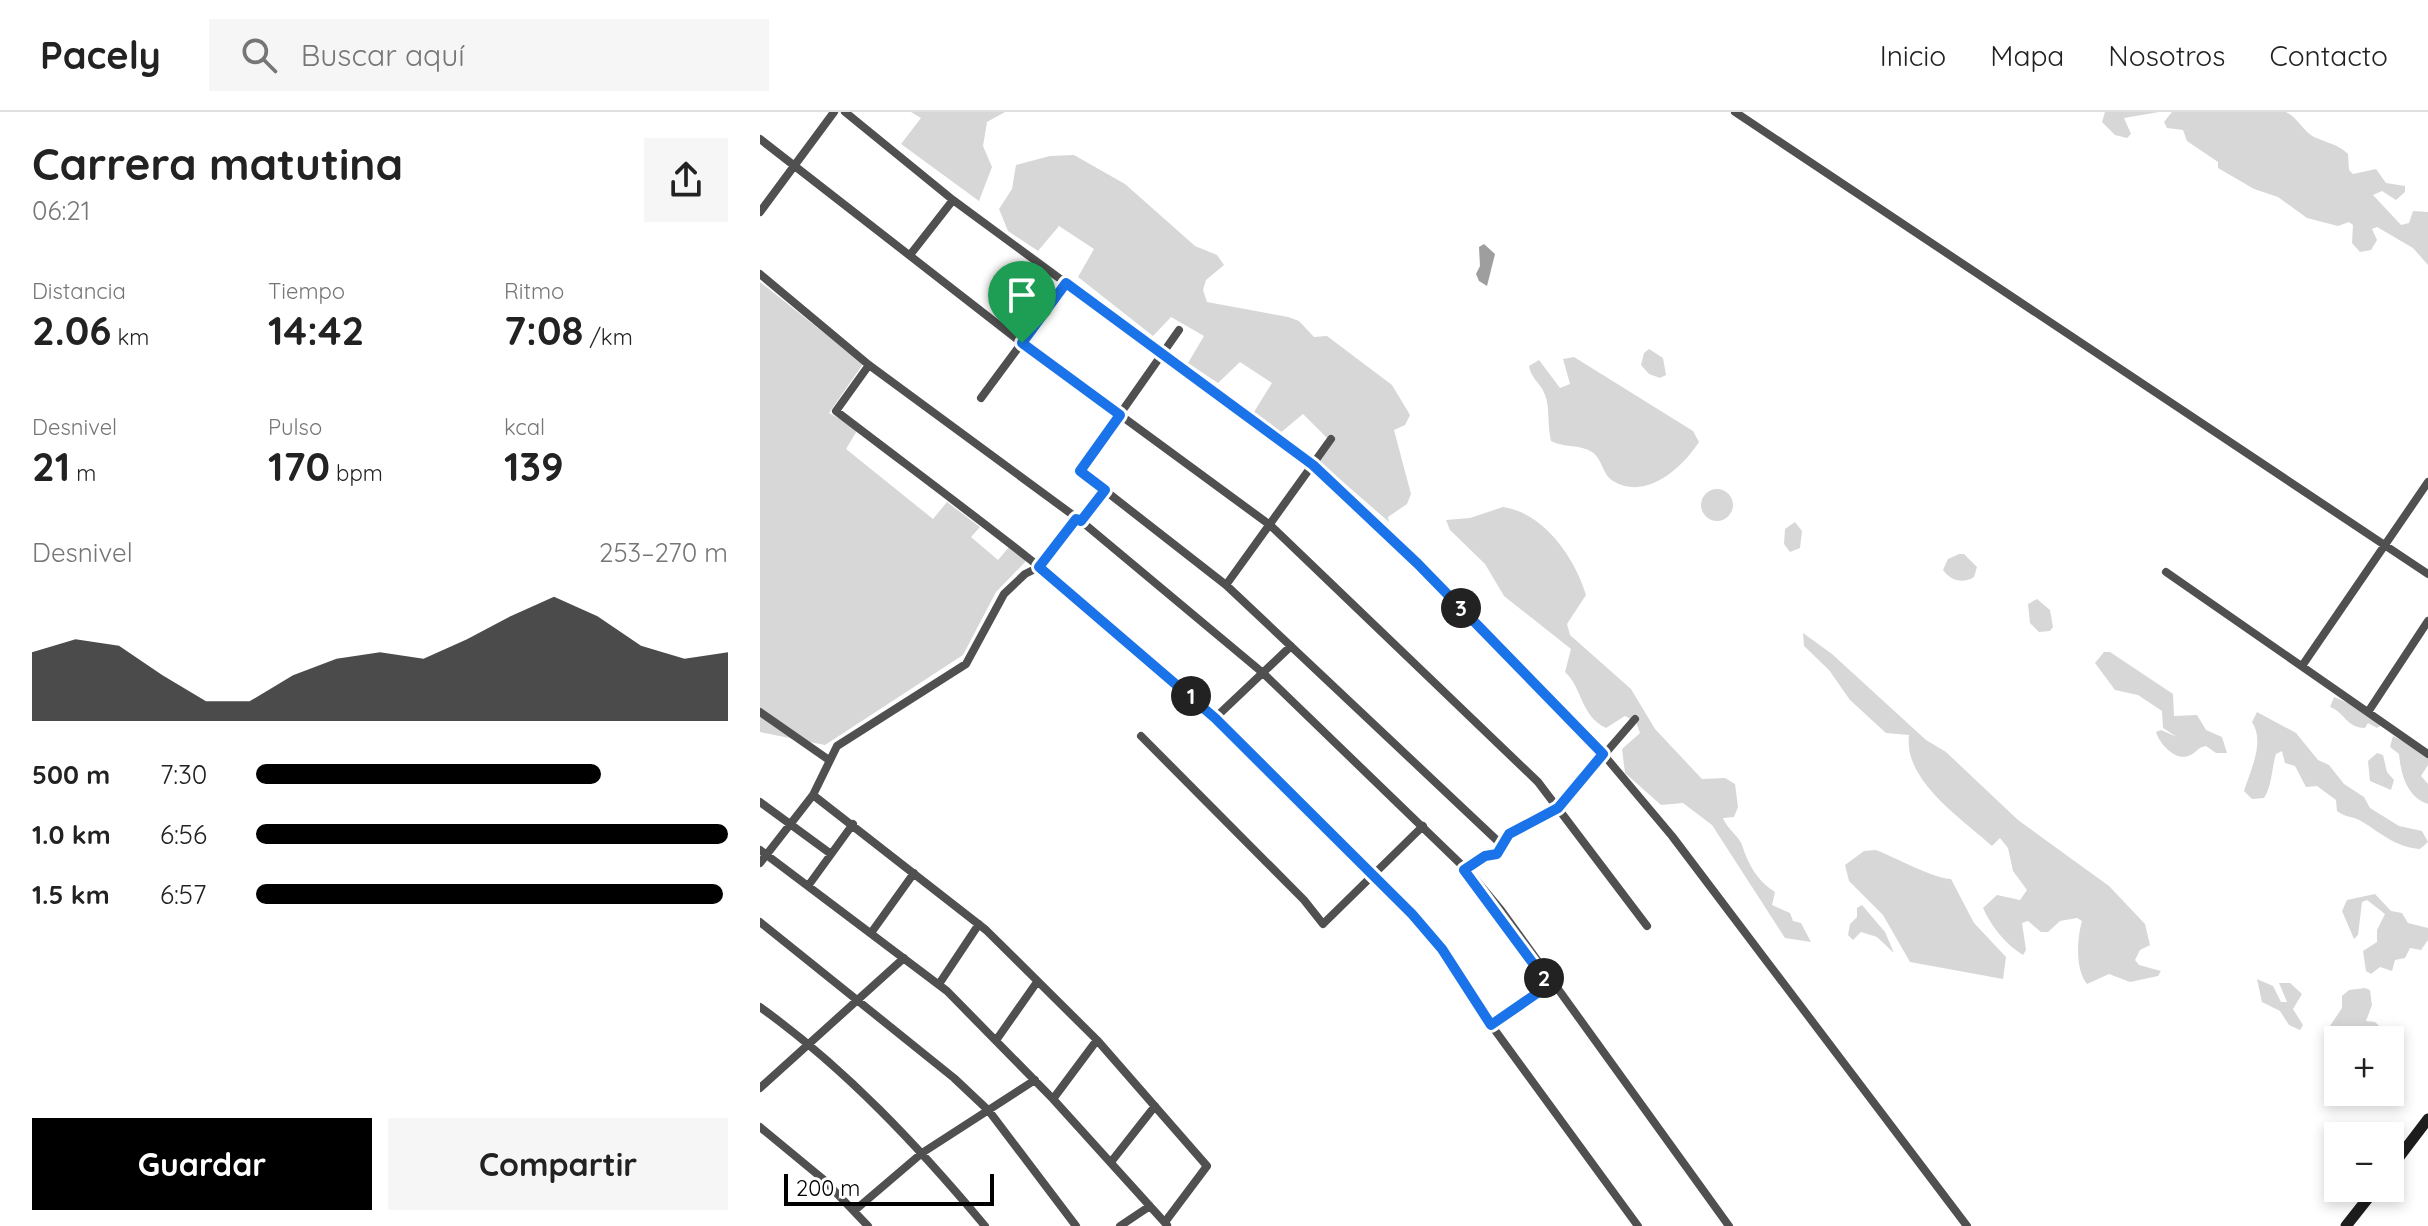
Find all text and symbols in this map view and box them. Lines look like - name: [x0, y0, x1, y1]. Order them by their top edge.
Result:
- search box: [209, 19, 769, 91]
- text: Pacely: [40, 31, 161, 79]
- icon: search: [237, 33, 281, 77]
- text: Buscar aquí: [301, 36, 465, 74]
- text: Inicio: [1880, 38, 1946, 73]
- text: Mapa: [1990, 38, 2064, 73]
- text: Nosotros: [2108, 38, 2225, 73]
- text: Contacto: [2269, 38, 2388, 73]
- text: Carrera matutina: [32, 136, 403, 191]
- button: share: [644, 138, 728, 222]
- text: 06:21: [32, 194, 90, 227]
- pin: [988, 261, 1056, 343]
- icon: arrive: [1000, 273, 1044, 317]
- text: Distancia: [32, 277, 126, 305]
- text: Tiempo: [268, 277, 345, 305]
- text: Ritmo: [504, 277, 564, 305]
- text: 2.06: [32, 305, 111, 355]
- text: 14:42: [268, 305, 364, 355]
- text: 7:08: [504, 305, 583, 355]
- text: km: [111, 323, 149, 351]
- text: /km: [583, 323, 633, 351]
- text: Desnivel: [32, 413, 117, 441]
- text: Pulso: [268, 413, 322, 441]
- text: kcal: [504, 413, 545, 441]
- text: 21: [32, 441, 70, 491]
- text: 170: [268, 441, 330, 491]
- text: 139: [504, 441, 564, 491]
- text: m: [70, 459, 96, 487]
- text: bpm: [330, 459, 383, 487]
- text: Desnivel: [32, 536, 133, 569]
- text: 253–270 m: [599, 536, 728, 569]
- pin: 3: [1441, 588, 1481, 628]
- text: 3: [1455, 594, 1467, 622]
- pin: 1: [1171, 676, 1211, 716]
- text: 1: [1187, 682, 1195, 710]
- text: 500 m: [32, 758, 110, 791]
- text: 7:30: [160, 758, 207, 791]
- text: 1.0 km: [32, 818, 111, 851]
- text: 6:56: [160, 818, 207, 851]
- text: 1.5 km: [32, 878, 110, 911]
- text: 6:57: [160, 878, 206, 911]
- pin: 2: [1524, 958, 1564, 998]
- text: 2: [1538, 964, 1550, 992]
- map controls: [2324, 1026, 2404, 1202]
- button: +: [2324, 1026, 2404, 1106]
- button: Guardar: [32, 1118, 372, 1210]
- button: Compartir: [388, 1118, 728, 1210]
- button: −: [2324, 1122, 2404, 1202]
- scale bar: [784, 1170, 994, 1206]
- text: 200 m: [796, 1174, 860, 1202]

